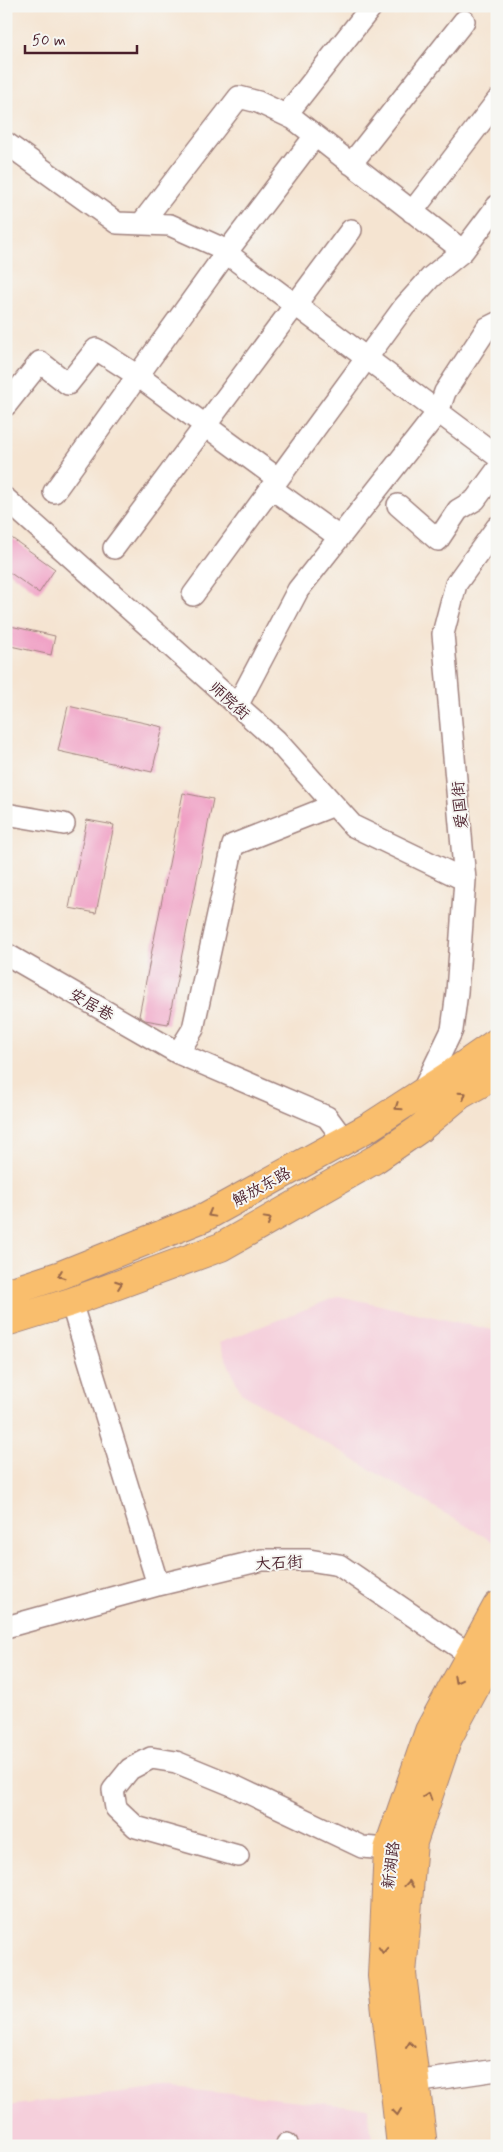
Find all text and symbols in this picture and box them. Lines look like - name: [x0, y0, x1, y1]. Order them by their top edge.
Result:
- scale bar: [25, 22, 138, 54]
- text: 50 m: [32, 31, 66, 51]
- street label: 师院街: [204, 677, 254, 725]
- street label: 爱国街: [448, 780, 473, 830]
- street label: 安居巷: [65, 984, 117, 1026]
- one-way arrow: [457, 1091, 466, 1101]
- one-way arrow: [394, 1101, 403, 1111]
- street label: 解放东路: [229, 1163, 295, 1212]
- one-way arrow: [208, 1207, 217, 1217]
- one-way arrow: [262, 1217, 271, 1227]
- one-way arrow: [57, 1269, 66, 1279]
- one-way arrow: [114, 1280, 123, 1291]
- street label: 大石街: [255, 1552, 304, 1575]
- one-way arrow: [453, 1675, 463, 1684]
- one-way arrow: [423, 1792, 433, 1801]
- street label: 新湖路: [378, 1840, 405, 1890]
- one-way arrow: [404, 1879, 415, 1887]
- one-way arrow: [378, 1947, 389, 1955]
- one-way arrow: [406, 2041, 416, 2050]
- one-way arrow: [391, 2108, 402, 2116]

